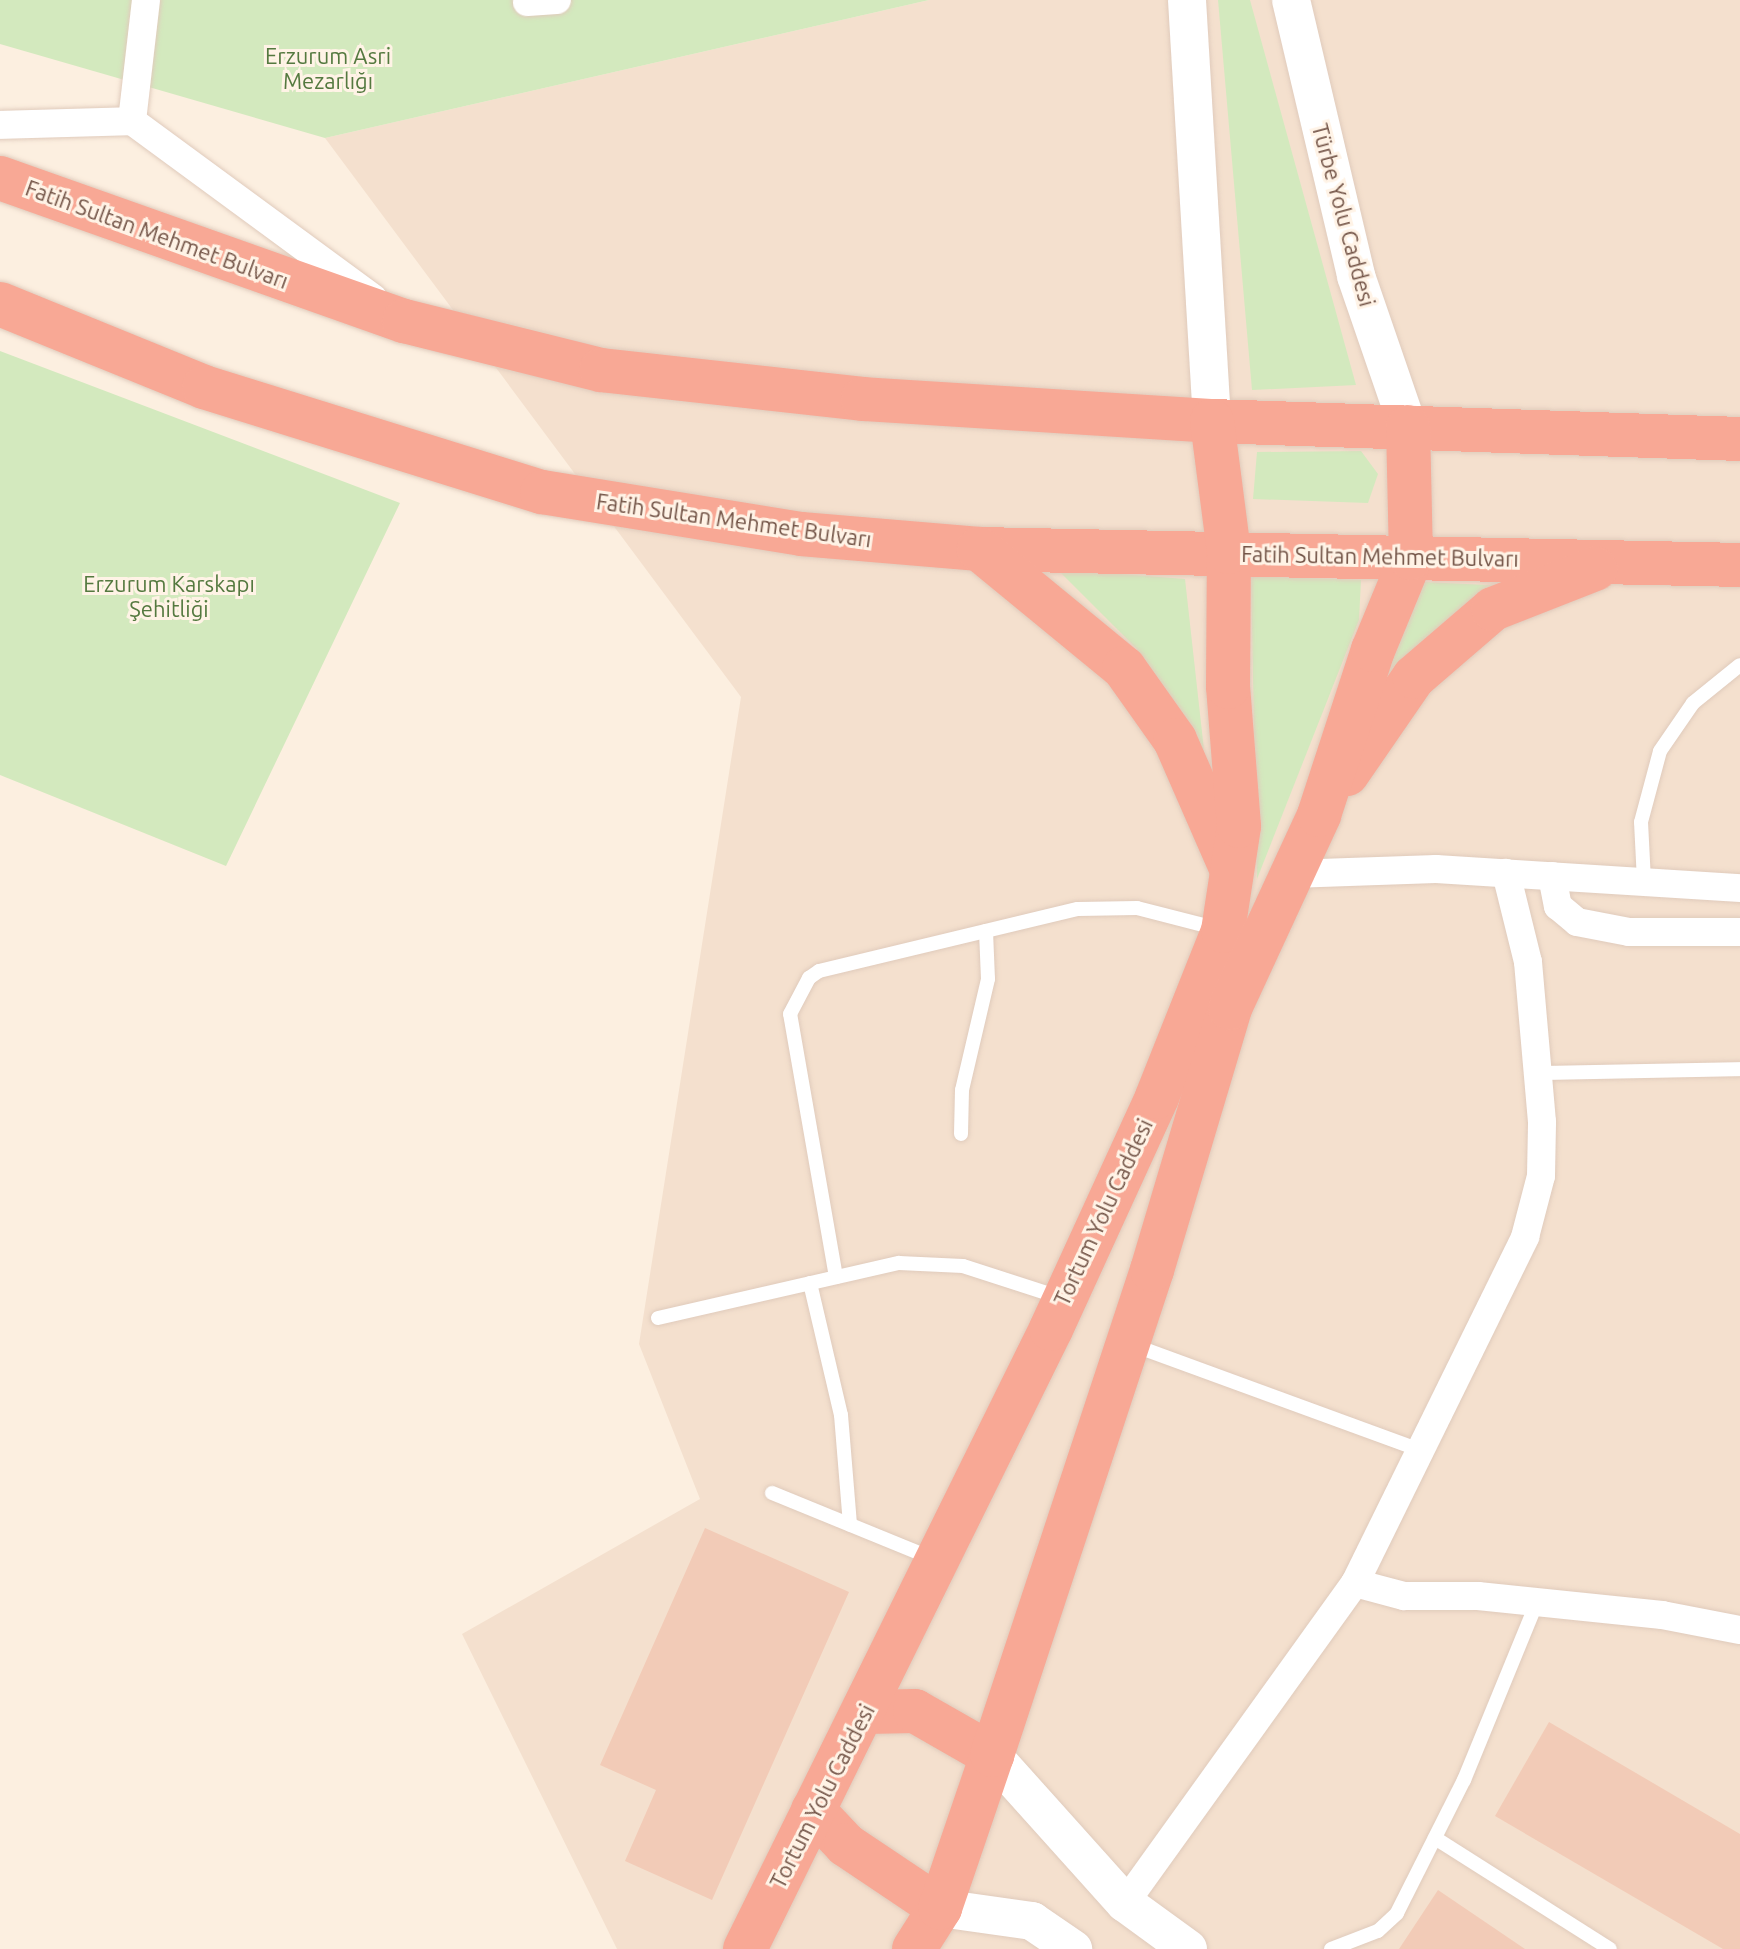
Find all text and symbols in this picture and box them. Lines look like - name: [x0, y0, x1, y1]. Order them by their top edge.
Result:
- park label: Erzurum Asri Mezarlığı: [265, 42, 391, 94]
- street label: Türbe Yolu Caddesi: [1307, 121, 1381, 309]
- street label: Fatih Sultan Mehmet Bulvarı: [22, 174, 292, 294]
- street label: Fatih Sultan Mehmet Bulvarı: [595, 488, 873, 552]
- street label: Fatih Sultan Mehmet Bulvarı: [1241, 540, 1519, 572]
- park label: Erzurum Karskapı Şehitliği: [83, 570, 255, 622]
- street label: Tortum Yolu Caddesi: [1048, 1114, 1158, 1310]
- street label: Tortum Yolu Caddesi: [764, 1699, 880, 1893]

